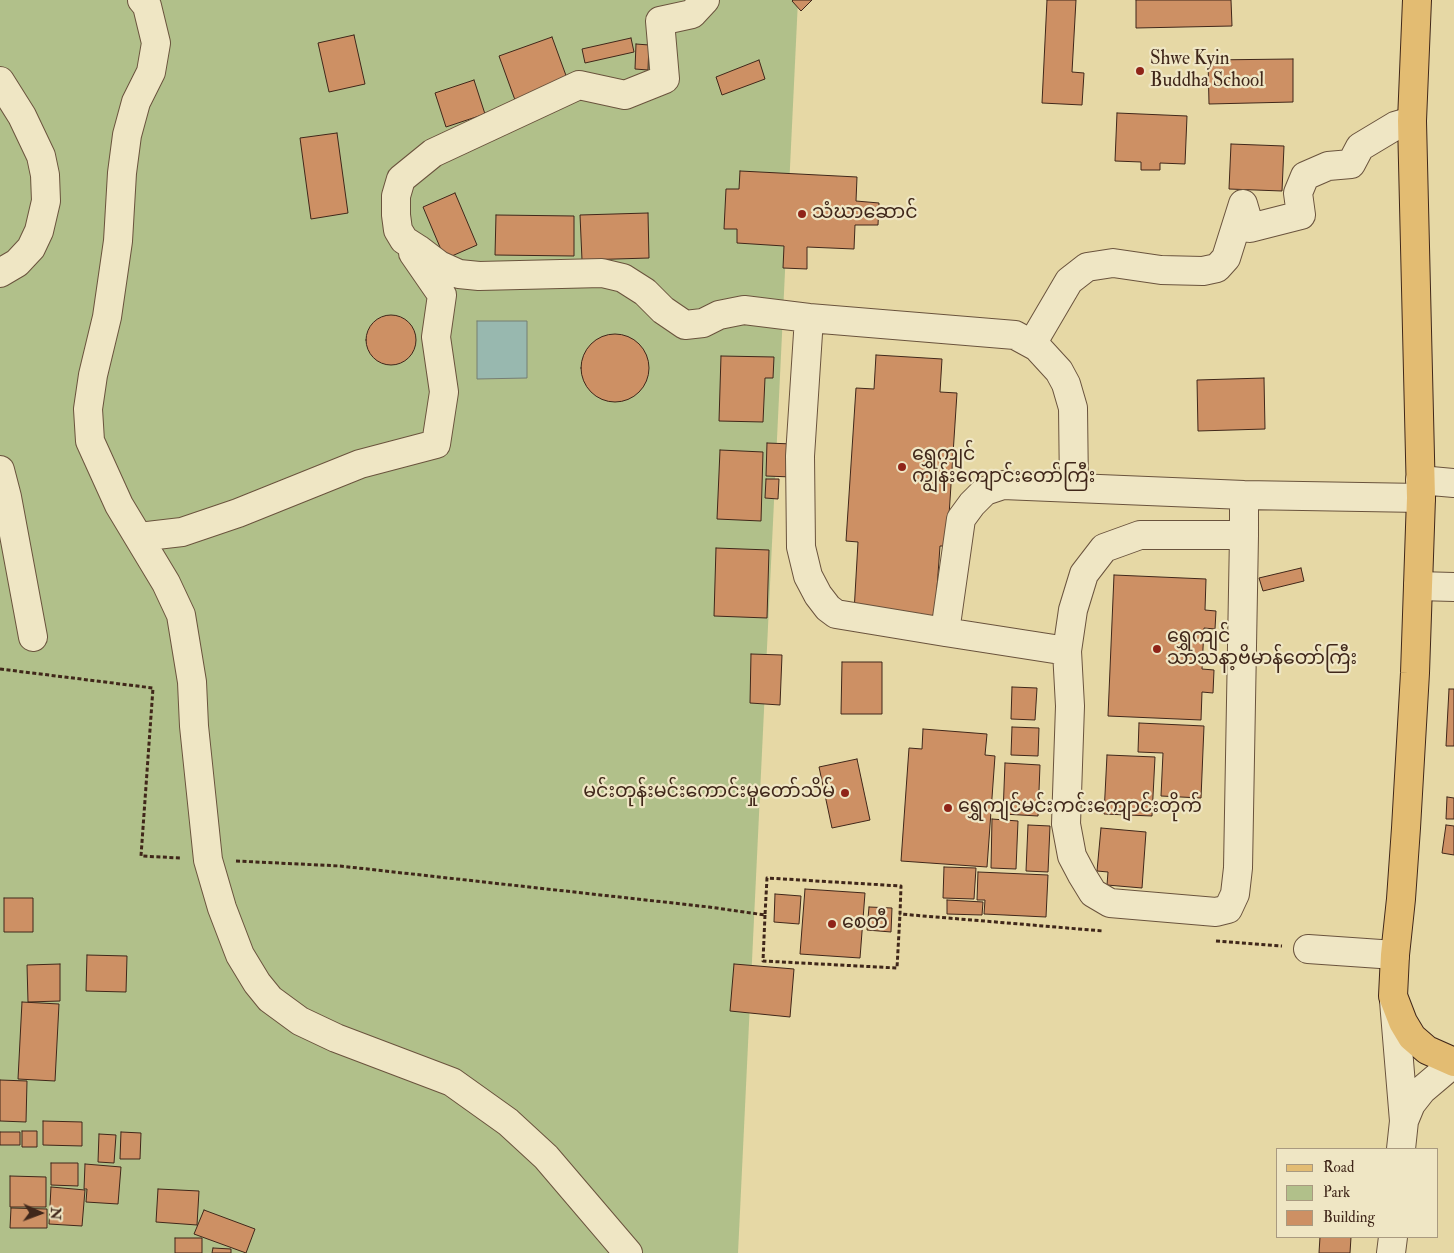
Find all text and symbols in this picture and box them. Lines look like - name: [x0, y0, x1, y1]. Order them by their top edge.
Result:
- place label: Shwe Kyin Buddha School: [1150, 49, 1264, 93]
- marker: Shwe Kyin Buddha School: [1134, 65, 1146, 77]
- place label: သံဃာဆောင်: [812, 203, 918, 225]
- marker: သံဃာဆောင်: [796, 208, 808, 220]
- place label: ရွှေကျင် ကျွန်းကျောင်းတော်ကြီး: [912, 445, 1095, 489]
- marker: ရွှေကျင် ကျွန်းကျောင်းတော်ကြီး: [896, 461, 908, 473]
- place label: ရွှေကျင် သာသနာ့ဗိမာန်တော်ကြီး: [1167, 627, 1357, 671]
- marker: ရွှေကျင် သာသနာ့ဗိမာန်တော်ကြီး: [1151, 643, 1163, 655]
- place label: မင်းတုန်းမင်းကောင်းမှုတော်သိမ်: [583, 782, 835, 804]
- marker: မင်းတုန်းမင်းကောင်းမှုတော်သိမ်: [839, 787, 851, 799]
- place label: ရွှေကျင်မင်းကင်းကျောင်းတိုက်: [958, 797, 1202, 819]
- marker: ရွှေကျင်မင်းကင်းကျောင်းတိုက်: [942, 802, 954, 814]
- place label: စေတီ: [842, 913, 888, 935]
- marker: စေတီ: [826, 918, 838, 930]
- legend: [1276, 1148, 1439, 1238]
- text: Road: [1323, 1158, 1354, 1177]
- text: Park: [1323, 1183, 1350, 1202]
- north arrow: [15, 1188, 65, 1238]
- text: N: [47, 1207, 64, 1220]
- text: Building: [1323, 1208, 1375, 1227]

